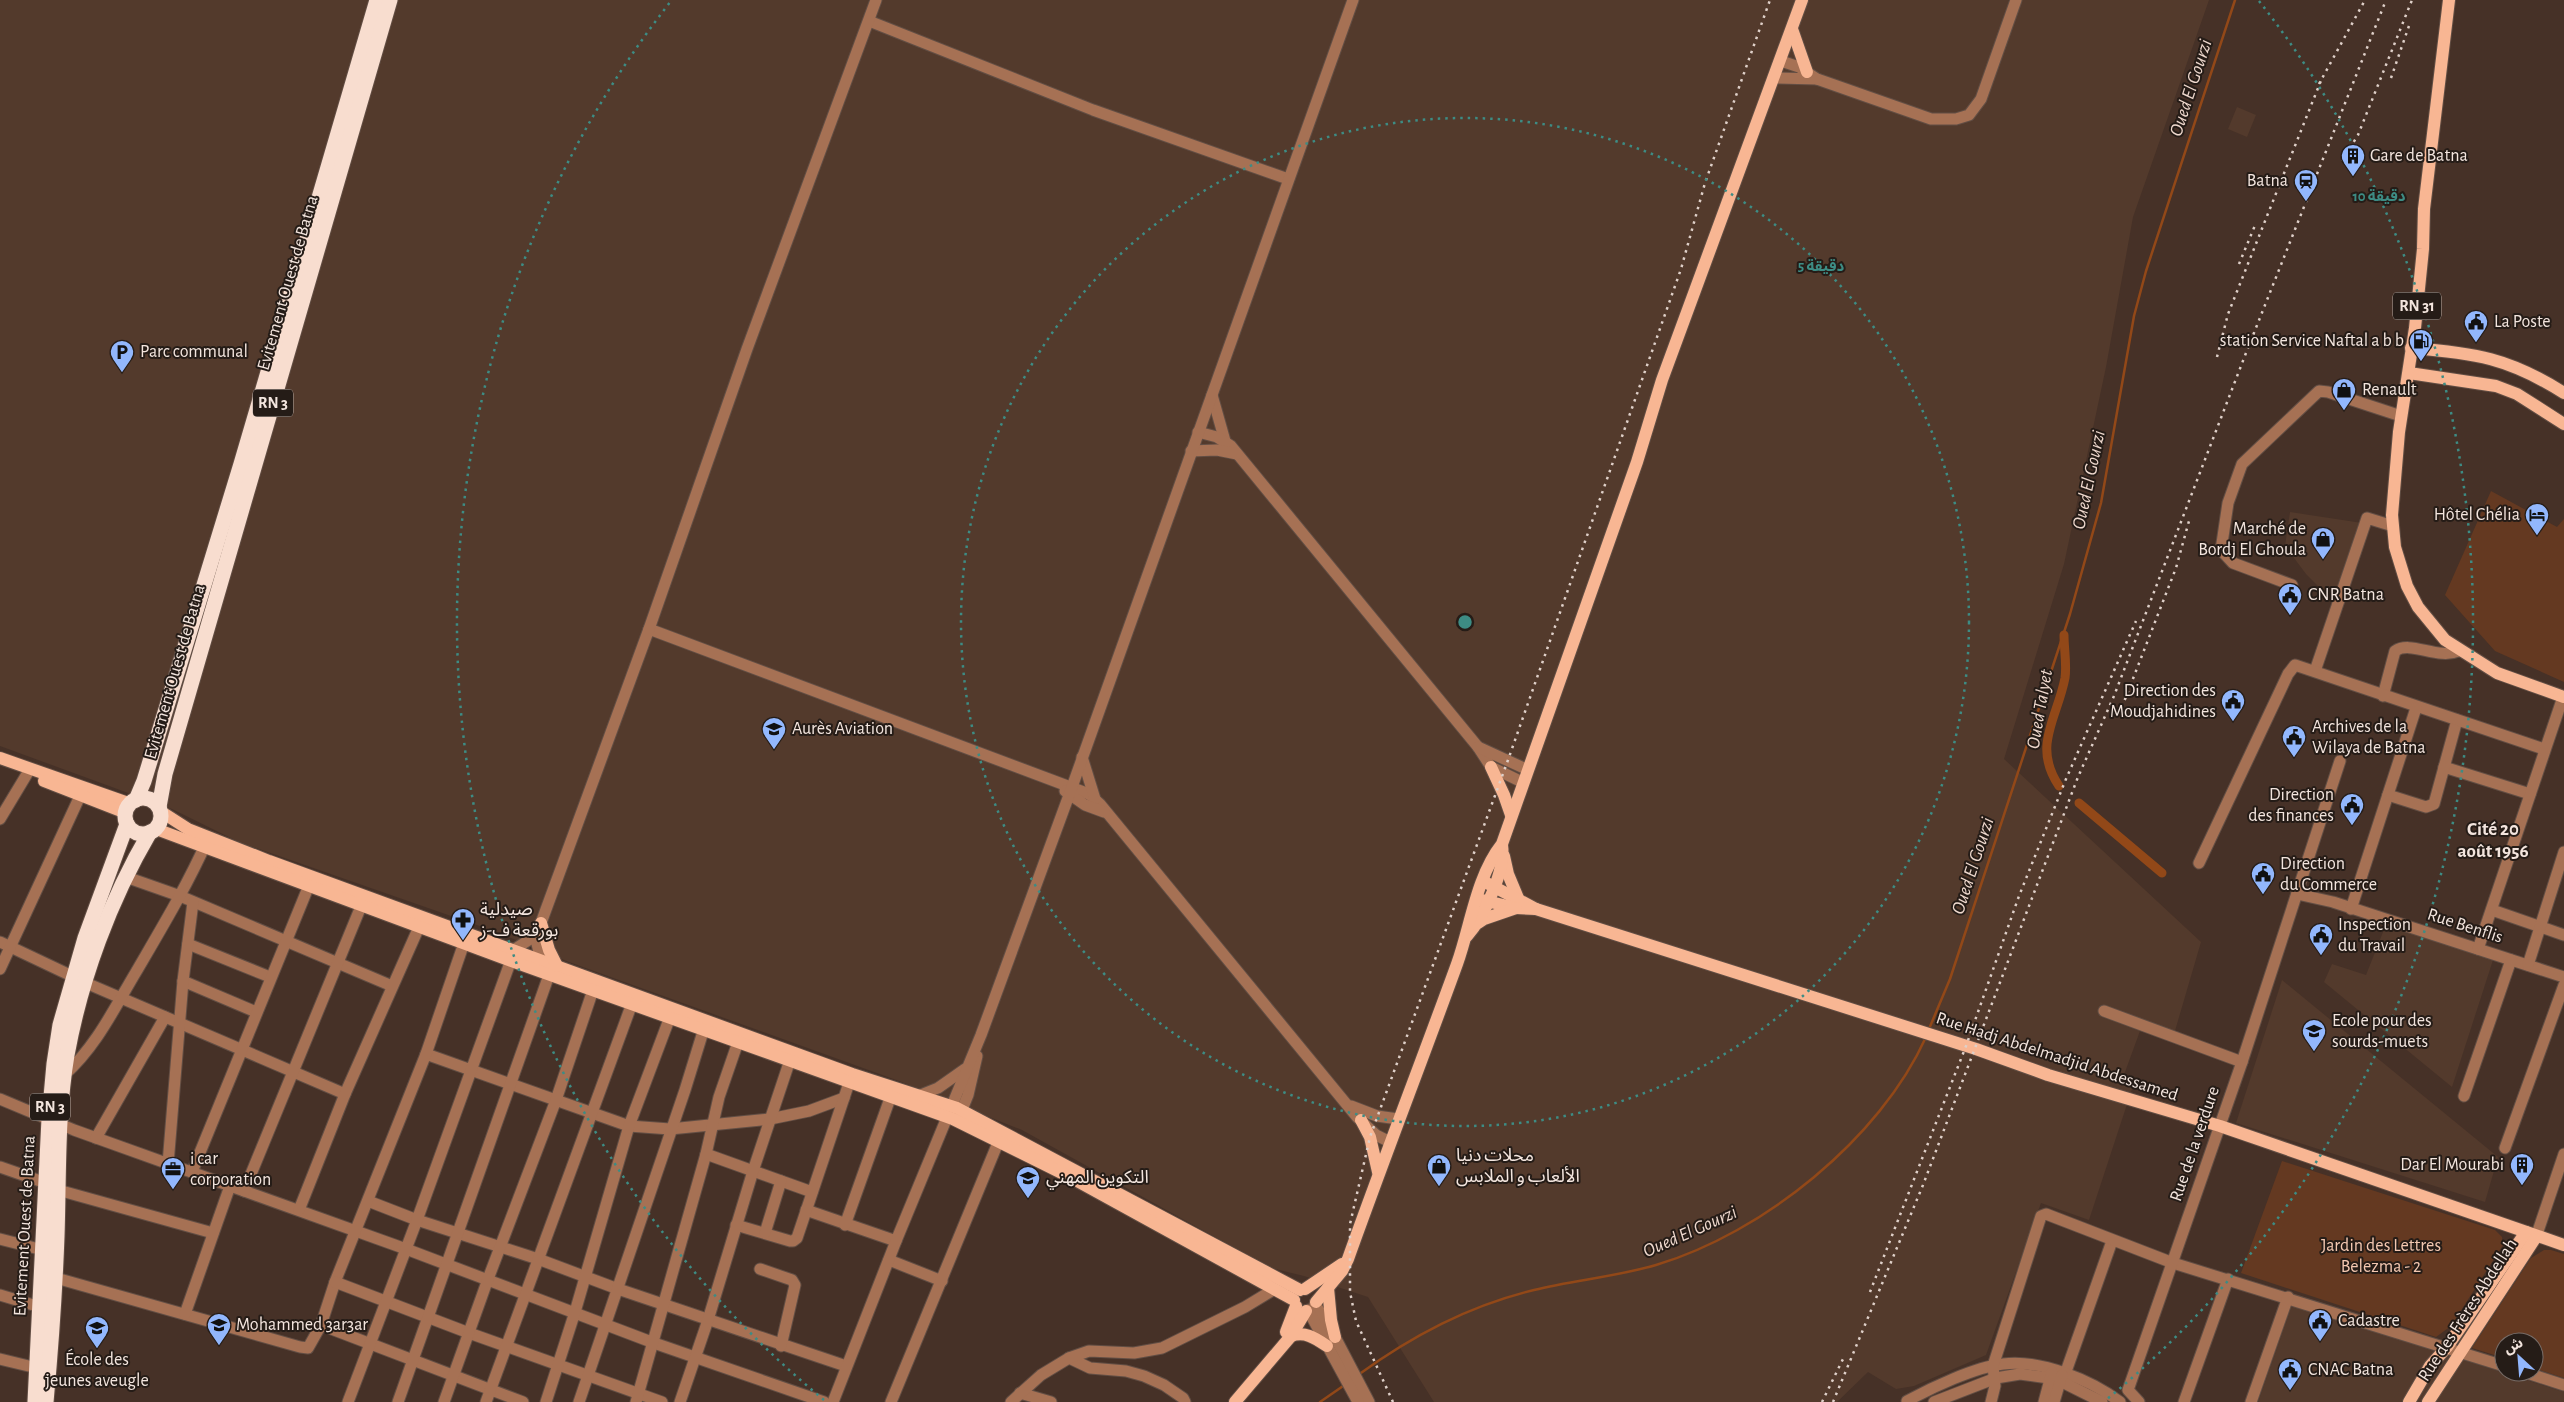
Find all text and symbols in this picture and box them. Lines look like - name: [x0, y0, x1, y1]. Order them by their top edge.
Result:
- water label: Oued El Gourzi: [2166, 37, 2216, 139]
- building icon: Gare de Batna: [2340, 143, 2366, 177]
- place label: Gare de Batna: [2370, 147, 2468, 165]
- station icon: Batna: [2293, 168, 2319, 202]
- place label: Batna: [2247, 172, 2288, 190]
- text: 10 دقيقة: [2352, 188, 2406, 204]
- street label: Evitement Ouest de Batna: [254, 194, 322, 372]
- text: 5 دقيقة: [1798, 258, 1844, 274]
- road number: RN 31: [2393, 292, 2441, 320]
- public building icon: La Poste: [2463, 309, 2489, 343]
- place label: La Poste: [2494, 313, 2551, 331]
- fuel station icon: station Service Naftal a b b: [2408, 328, 2434, 362]
- place label: station Service Naftal a b b: [2220, 332, 2404, 350]
- parking icon: Parc communal: [109, 339, 135, 373]
- place label: Parc communal: [140, 343, 248, 361]
- shop icon: Renault: [2331, 377, 2357, 411]
- place label: Renault: [2362, 381, 2417, 399]
- road number: RN 3: [253, 389, 293, 416]
- water label: Oued El Gourzi: [2069, 429, 2109, 531]
- hotel icon: Hôtel Chélia: [2524, 502, 2550, 536]
- place label: Hôtel Chélia: [2434, 506, 2520, 524]
- place label: Marché de Bordj El Ghoula: [2198, 520, 2306, 559]
- shop icon: Marché de Bordj El Ghoula: [2310, 526, 2336, 560]
- public building icon: CNR Batna: [2277, 582, 2303, 616]
- street label: Evitement Ouest de Batna: [141, 583, 209, 761]
- place label: CNR Batna: [2308, 586, 2384, 604]
- centre of rings: [1456, 613, 1474, 631]
- water label: Oued Talyet: [2024, 667, 2056, 750]
- place label: Direction des Moudjahidines: [2110, 682, 2216, 721]
- public building icon: Direction des Moudjahidines: [2220, 688, 2246, 722]
- school or university icon: Aurès Aviation: [761, 716, 787, 750]
- place label: Archives de la Wilaya de Batna: [2312, 718, 2426, 757]
- place label: Aurès Aviation: [792, 720, 893, 738]
- public building icon: Archives de la Wilaya de Batna: [2281, 724, 2307, 758]
- place label: Direction des finances: [2248, 786, 2334, 825]
- public building icon: Direction des finances: [2339, 792, 2365, 826]
- water label: Oued El Gourzi: [1948, 815, 1998, 917]
- district label: Cité 20 août 1956: [2457, 820, 2529, 861]
- place label: Direction du Commerce: [2280, 855, 2377, 894]
- public building icon: Direction du Commerce: [2250, 861, 2276, 895]
- place label: صيدلية بورقعة ف-ز: [479, 901, 558, 941]
- street label: Rue Benflis: [2425, 905, 2505, 947]
- pharmacy icon: صيدلية بورقعة ف-ز: [450, 907, 476, 941]
- place label: Inspection du Travail: [2338, 916, 2411, 955]
- public building icon: Inspection du Travail: [2308, 922, 2334, 956]
- street label: Rue Hadj Abdelmadjid Abdessamed: [1934, 1009, 2180, 1105]
- place label: Ecole pour des sourds-muets: [2332, 1012, 2432, 1051]
- school or university icon: Ecole pour des sourds-muets: [2301, 1018, 2327, 1052]
- street label: Rue de la verdure: [2167, 1084, 2223, 1204]
- road number: RN 3: [30, 1094, 70, 1120]
- street label: Evitement Ouest de Batna: [11, 1135, 39, 1317]
- place label: محلات دنيا الألعاب و الملابس: [1456, 1147, 1580, 1187]
- place label: i car corporation: [190, 1150, 271, 1189]
- building icon: Dar El Mourabi: [2509, 1152, 2535, 1186]
- shop icon: محلات دنيا الألعاب و الملابس: [1426, 1153, 1452, 1187]
- office icon: i car corporation: [160, 1156, 186, 1190]
- place label: Dar El Mourabi: [2400, 1156, 2504, 1174]
- school or university icon: التكوين المهني: [1015, 1165, 1041, 1199]
- place label: التكوين المهني: [1046, 1169, 1149, 1190]
- water label: Oued El Gourzi: [1640, 1203, 1740, 1261]
- street label: Rue des Frères Abdellah: [2415, 1235, 2521, 1385]
- park label: Jardin des Lettres Belezma - 2: [2321, 1237, 2441, 1276]
- public building icon: Cadastre: [2307, 1308, 2333, 1342]
- school or university icon: Mohammed 3ar3ar: [206, 1312, 232, 1346]
- place label: Cadastre: [2338, 1312, 2400, 1330]
- school or university icon: École des jeunes aveugle: [84, 1315, 110, 1349]
- place label: Mohammed 3ar3ar: [236, 1316, 368, 1334]
- north arrow: [2494, 1332, 2544, 1382]
- text: ش: [2502, 1336, 2525, 1357]
- place label: École des jeunes aveugle: [45, 1348, 149, 1390]
- public building icon: CNAC Batna: [2277, 1357, 2303, 1391]
- place label: CNAC Batna: [2308, 1361, 2393, 1379]

